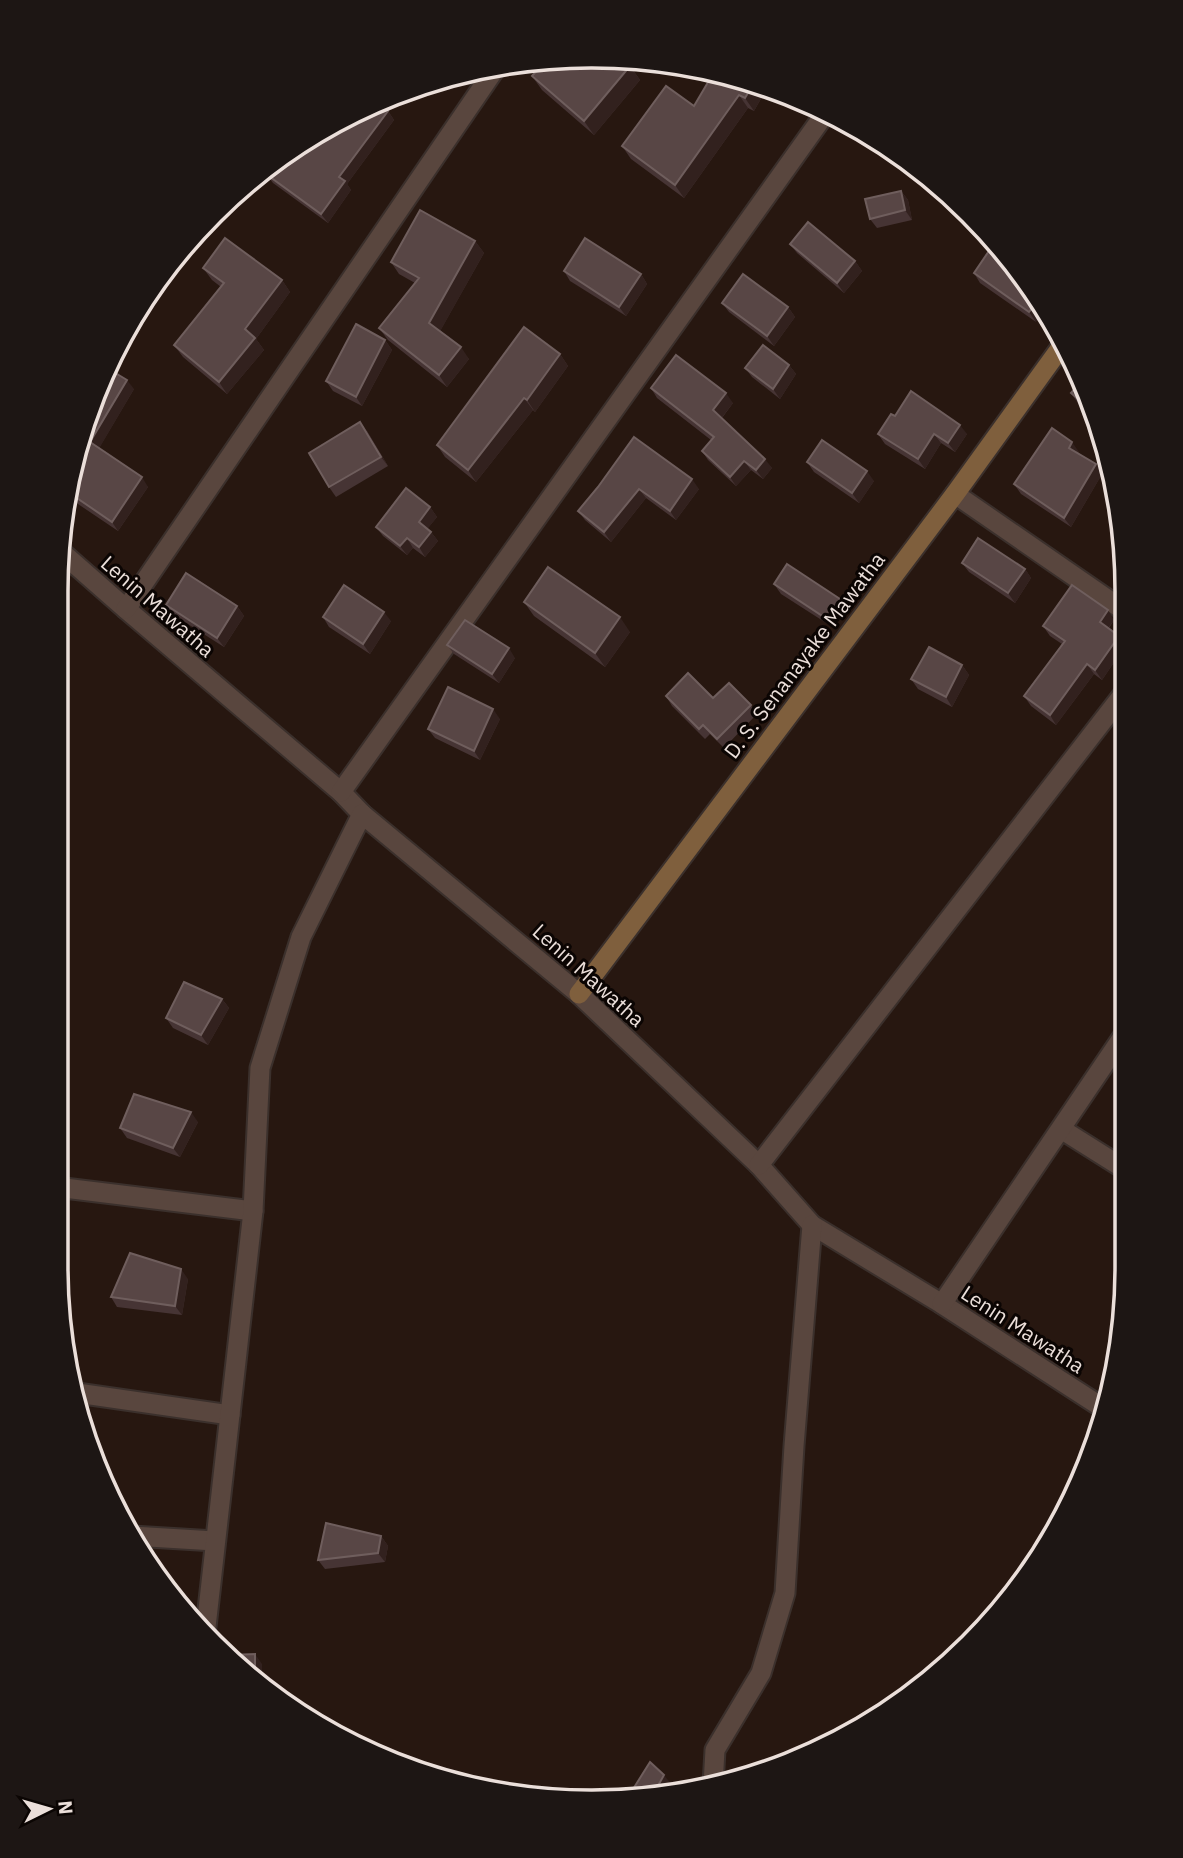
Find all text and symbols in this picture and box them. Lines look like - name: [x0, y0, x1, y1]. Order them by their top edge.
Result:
- street label: D. S. Senanayake Mawatha: [717, 546, 891, 764]
- street label: Lenin Mawatha: [95, 549, 221, 663]
- street label: Lenin Mawatha: [527, 917, 651, 1033]
- street label: Lenin Mawatha: [956, 1279, 1090, 1379]
- north arrow: [14, 1774, 84, 1844]
- text: N: [53, 1800, 78, 1815]

